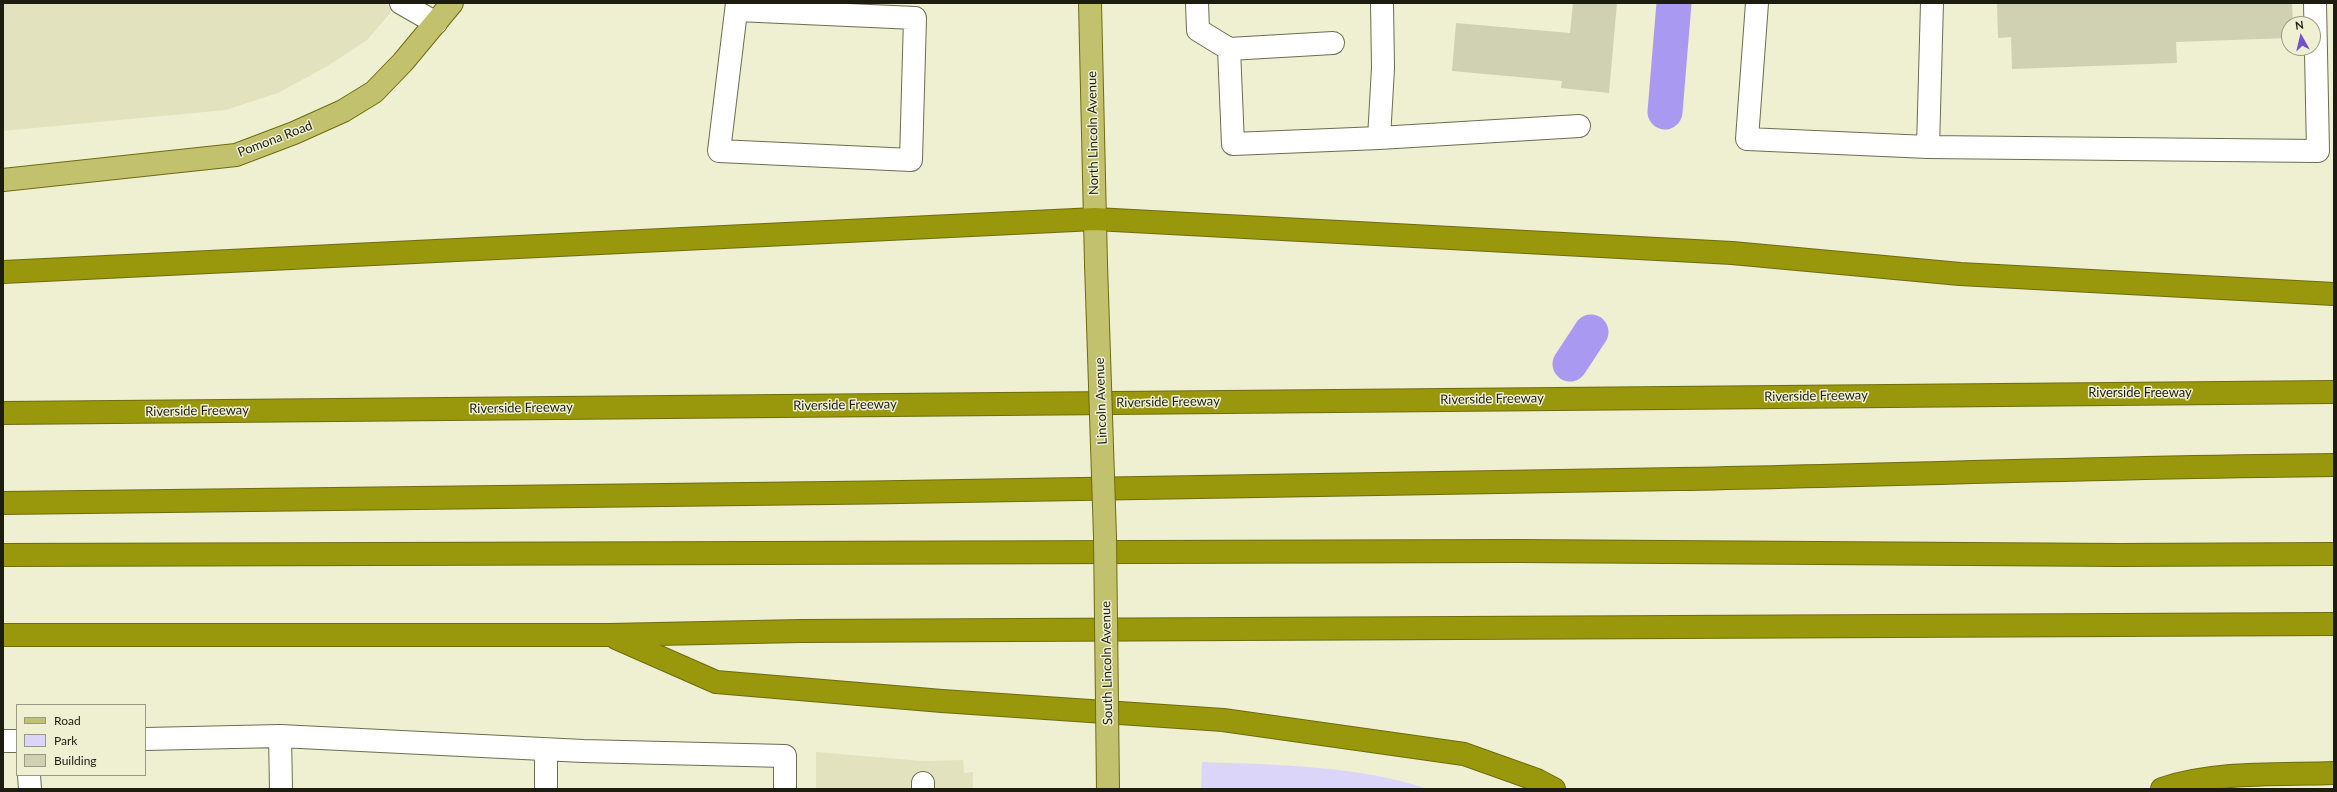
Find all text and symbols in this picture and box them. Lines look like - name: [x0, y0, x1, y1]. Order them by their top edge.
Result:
- north arrow: [2281, 16, 2321, 56]
- text: N: [2294, 18, 2304, 32]
- street label: North Lincoln Avenue: [1084, 71, 1102, 195]
- street label: Pomona Road: [235, 118, 315, 160]
- street label: Lincoln Avenue: [1092, 357, 1110, 445]
- street label: Riverside Freeway: [2088, 385, 2192, 401]
- street label: Riverside Freeway: [1764, 387, 1868, 405]
- street label: Riverside Freeway: [1440, 390, 1544, 408]
- street label: Riverside Freeway: [1116, 393, 1220, 411]
- street label: Riverside Freeway: [793, 396, 897, 414]
- street label: Riverside Freeway: [469, 399, 573, 417]
- street label: Riverside Freeway: [145, 402, 249, 420]
- street label: South Lincoln Avenue: [1098, 601, 1116, 725]
- legend: [16, 704, 146, 776]
- text: Road: [54, 713, 81, 728]
- text: Park: [54, 733, 77, 748]
- text: Building: [54, 753, 97, 768]

